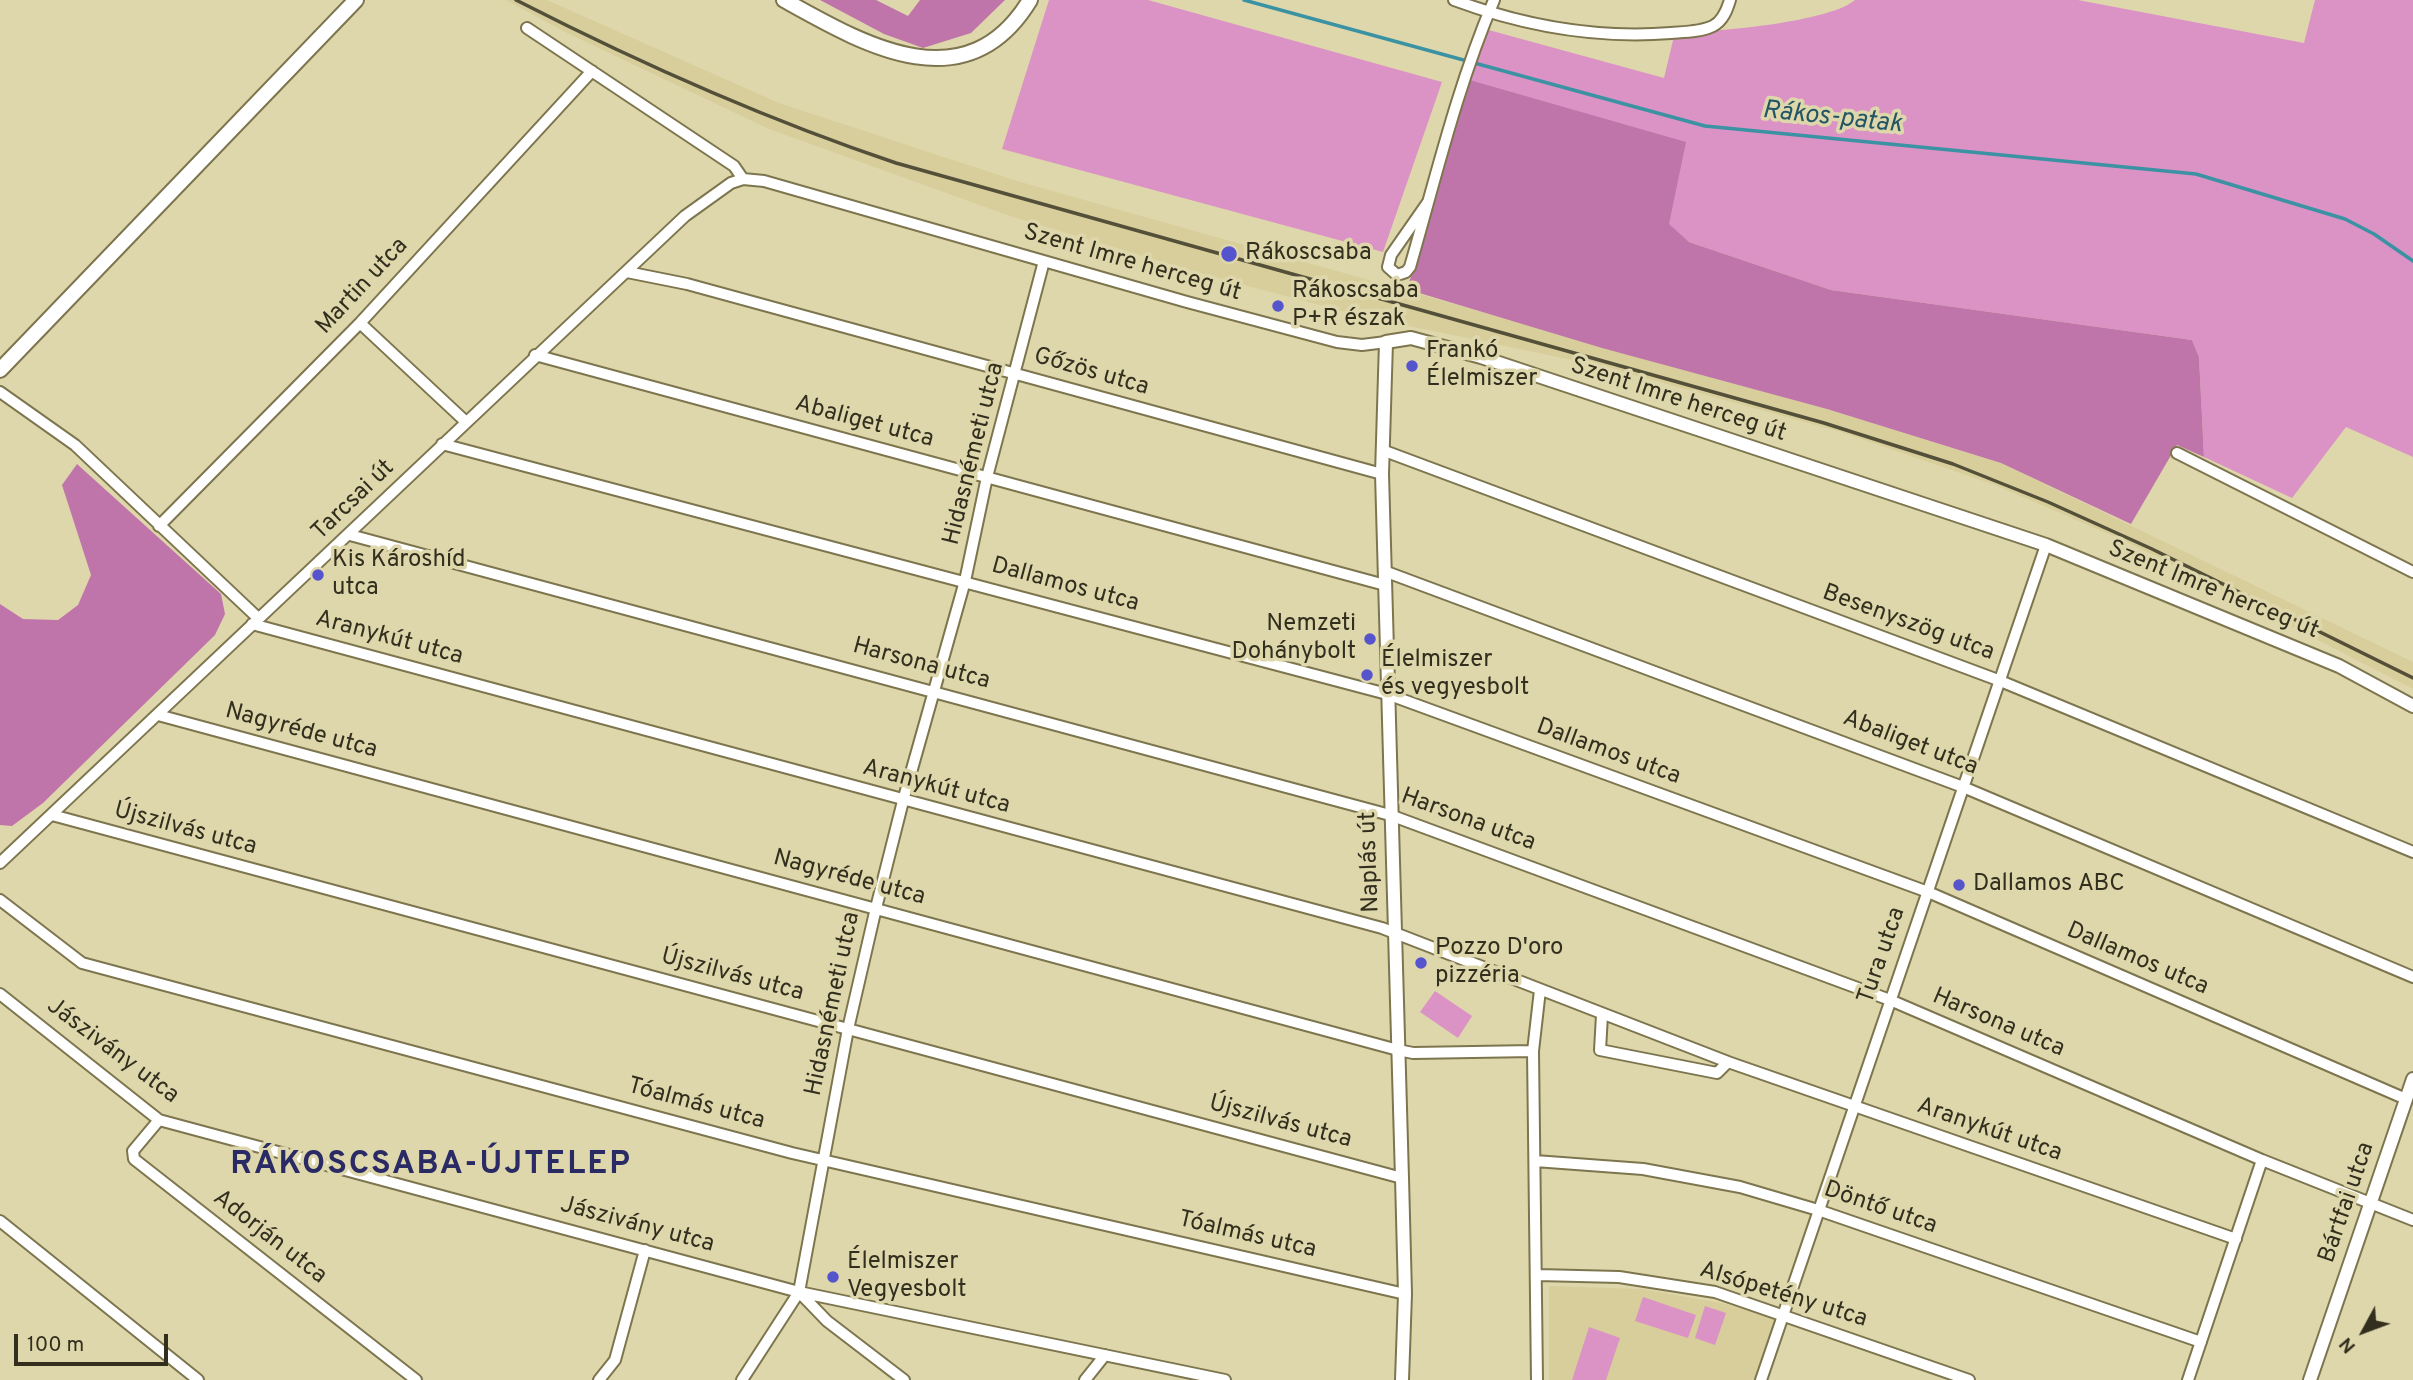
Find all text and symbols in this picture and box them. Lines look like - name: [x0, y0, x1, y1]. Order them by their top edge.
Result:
- water label: Rákos-patak: [1761, 96, 1903, 142]
- street label: Szent Imre herceg út: [1020, 219, 1244, 309]
- street label: Martin utca: [311, 233, 415, 341]
- place label: Rákoscsaba: [1245, 240, 1372, 268]
- marker: Rákoscsaba: [1219, 244, 1239, 264]
- place label: Rákoscsaba P+R észak: [1292, 278, 1419, 334]
- marker: Rákoscsaba P+R észak: [1270, 298, 1286, 314]
- place label: Frankó Élelmiszer: [1426, 338, 1538, 394]
- street label: Gőzös utca: [1030, 343, 1152, 403]
- street label: Szent Imre herceg út: [1567, 353, 1789, 449]
- marker: Frankó Élelmiszer: [1404, 358, 1420, 374]
- street label: Hidasnémeti utca: [938, 360, 1012, 548]
- street label: Abaliget utca: [791, 391, 937, 455]
- street label: Tarcsai út: [307, 455, 401, 547]
- street label: Szent Imre herceg út: [2103, 536, 2323, 646]
- place label: Kis Károshíd utca: [332, 547, 466, 603]
- street label: Dallamos utca: [988, 552, 1142, 620]
- marker: Kis Károshíd utca: [310, 567, 326, 583]
- street label: Besenyszög utca: [1818, 580, 1998, 668]
- street label: Aranykút utca: [312, 605, 466, 673]
- place label: Nemzeti Dohánybolt: [1232, 611, 1356, 667]
- marker: Nemzeti Dohánybolt: [1362, 631, 1378, 647]
- street label: Harsona utca: [849, 633, 993, 697]
- place label: Élelmiszer és vegyesbolt: [1381, 647, 1529, 703]
- marker: Élelmiszer és vegyesbolt: [1359, 667, 1375, 683]
- street label: Nagyréde utca: [222, 698, 380, 766]
- street label: Abaliget utca: [1838, 705, 1982, 783]
- street label: Dallamos utca: [1532, 714, 1684, 792]
- street label: Aranykút utca: [859, 754, 1013, 822]
- street label: Harsona utca: [1397, 783, 1539, 859]
- street label: Újszilvás utca: [110, 797, 260, 863]
- street label: Naplás út: [1355, 811, 1387, 913]
- street label: Nagyréde utca: [770, 845, 928, 913]
- place label: Dallamos ABC: [1973, 871, 2125, 899]
- marker: Dallamos ABC: [1951, 877, 1967, 893]
- street label: Tura utca: [1853, 904, 1913, 1008]
- street label: Hidasnémeti utca: [800, 909, 868, 1099]
- street label: Dallamos utca: [2062, 917, 2212, 1003]
- place label: Pozzo D'oro pizzéria: [1435, 935, 1563, 991]
- street label: Újszilvás utca: [657, 943, 807, 1009]
- marker: Pozzo D'oro pizzéria: [1413, 955, 1429, 971]
- street label: Harsona utca: [1927, 983, 2069, 1065]
- street label: Jászivány utca: [40, 993, 184, 1111]
- street label: Tóalmás utca: [624, 1073, 768, 1137]
- street label: Újszilvás utca: [1205, 1090, 1355, 1156]
- street label: Aranykút utca: [1913, 1093, 2065, 1169]
- street label: Bártfai utca: [2314, 1139, 2382, 1267]
- district label: RÁKOSCSABA-ÚJTELEP: [233, 1148, 629, 1186]
- street label: Döntő utca: [1820, 1176, 1940, 1242]
- street label: Adorján utca: [206, 1185, 332, 1291]
- street label: Jászivány utca: [557, 1192, 717, 1260]
- street label: Tóalmás utca: [1175, 1206, 1319, 1266]
- place label: Élelmiszer Vegyesbolt: [847, 1249, 967, 1305]
- street label: Alsópetény utca: [1696, 1257, 1870, 1335]
- marker: Élelmiszer Vegyesbolt: [825, 1269, 841, 1285]
- north arrow: [2329, 1296, 2399, 1366]
- scale bar: [18, 1320, 172, 1364]
- text: 100 m: [27, 1332, 84, 1359]
- text: N: [2335, 1332, 2362, 1358]

